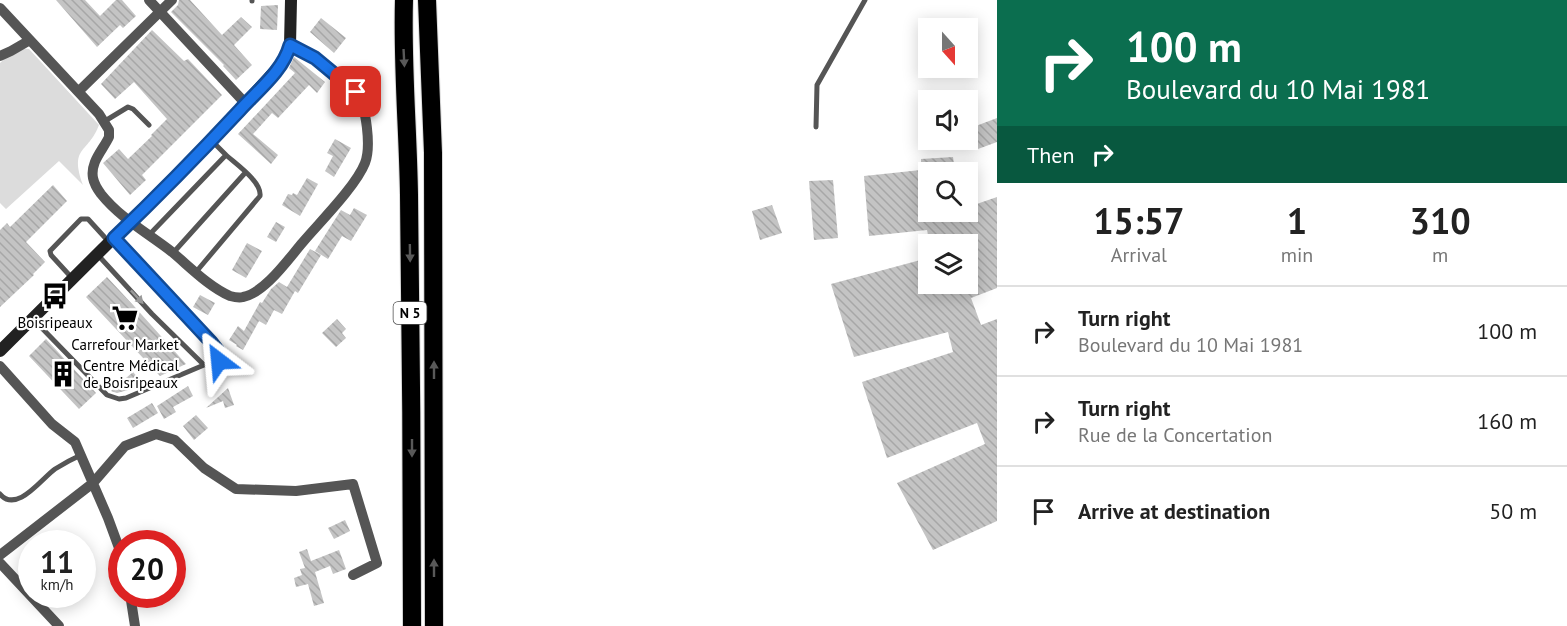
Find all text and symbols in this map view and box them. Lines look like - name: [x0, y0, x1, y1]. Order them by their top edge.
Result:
- north arrow: [918, 18, 978, 78]
- map controls: [918, 18, 978, 294]
- text: 100 m: [1126, 19, 1242, 74]
- icon: right: [1027, 24, 1105, 102]
- one-way arrow: [399, 49, 408, 68]
- pin: [330, 66, 381, 117]
- text: Boulevard du 10 Mai 1981: [1126, 72, 1430, 106]
- icon: arrive: [339, 75, 372, 108]
- button: sound: [918, 90, 978, 150]
- icon: right: [1086, 138, 1119, 171]
- text: Then: [1027, 141, 1074, 169]
- button: search: [918, 162, 978, 222]
- text: 15:57: [1093, 197, 1185, 244]
- text: 1: [1287, 197, 1307, 244]
- text: 310: [1410, 197, 1471, 244]
- button: layers: [918, 234, 978, 294]
- text: Arrival: [1111, 242, 1167, 268]
- text: min: [1281, 242, 1313, 268]
- text: m: [1432, 242, 1448, 268]
- one-way arrow: [405, 244, 414, 263]
- bus stop icon: Boisripeaux: [40, 281, 70, 311]
- one-way arrow: [130, 290, 144, 305]
- road number: N 5: [394, 302, 426, 324]
- supermarket icon: Carrefour Market: [110, 303, 140, 333]
- text: Turn right: [1078, 304, 1170, 332]
- place label: Boisripeaux: [17, 313, 93, 332]
- icon: right: [1027, 315, 1060, 348]
- text: 100 m: [1477, 317, 1537, 345]
- position arrow: [187, 329, 251, 393]
- text: Boulevard du 10 Mai 1981: [1078, 332, 1303, 358]
- place label: Carrefour Market: [71, 335, 179, 354]
- place label: Centre Médical de Boisripeaux: [83, 356, 179, 392]
- building icon: Centre Médical de Boisripeaux: [48, 359, 78, 389]
- one-way arrow: [429, 361, 439, 380]
- text: Turn right: [1078, 394, 1170, 422]
- icon: right: [1027, 405, 1060, 438]
- text: 160 m: [1477, 407, 1537, 435]
- text: Rue de la Concertation: [1078, 422, 1272, 448]
- one-way arrow: [407, 439, 417, 458]
- icon: arrive: [1027, 495, 1060, 528]
- text: Arrive at destination: [1078, 497, 1270, 525]
- text: 50 m: [1489, 497, 1537, 525]
- speed limit sign: 20: [108, 530, 186, 608]
- text: 11: [40, 542, 74, 581]
- one-way arrow: [429, 558, 439, 577]
- text: km/h: [41, 575, 73, 594]

